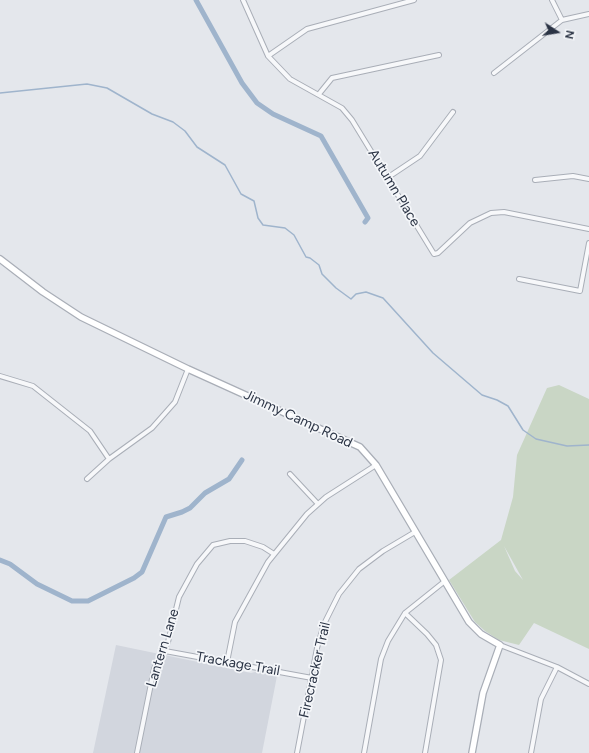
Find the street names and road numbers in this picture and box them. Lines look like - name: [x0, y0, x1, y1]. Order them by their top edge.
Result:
- street label: Autumn Place: [364, 146, 424, 230]
- street label: Jimmy Camp Road: [241, 386, 355, 452]
- street label: Lantern Lane: [143, 607, 183, 689]
- street label: Firecracker Trail: [296, 620, 334, 720]
- street label: Trackage Trail: [195, 648, 281, 680]

